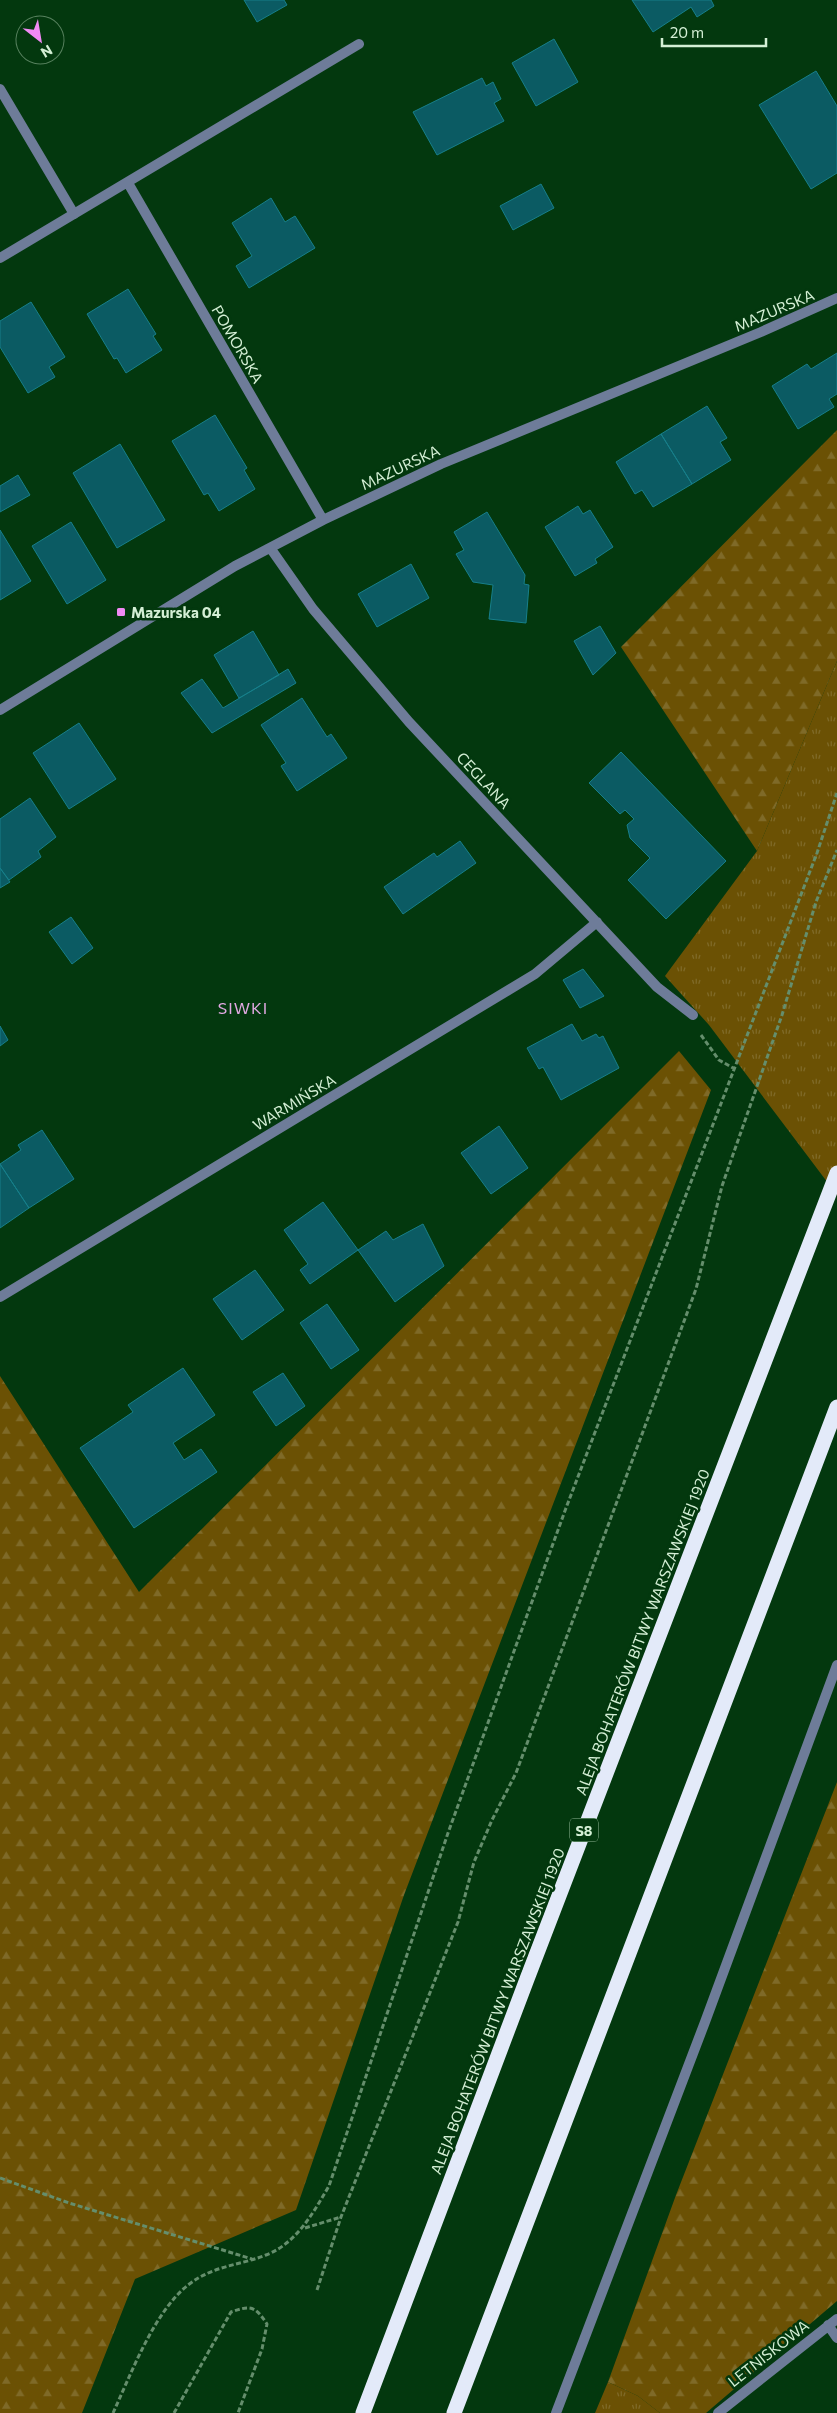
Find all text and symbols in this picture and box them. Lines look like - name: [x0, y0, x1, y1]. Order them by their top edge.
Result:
- north arrow: [15, 15, 65, 65]
- scale bar: [662, 15, 766, 47]
- text: 20 m: [670, 23, 704, 41]
- text: N: [38, 42, 56, 62]
- street label: MAZURSKA: [731, 285, 817, 335]
- street label: POMORSKA: [208, 302, 268, 386]
- street label: MAZURSKA: [358, 441, 442, 493]
- place label: Mazurska 04: [131, 603, 221, 621]
- marker: Mazurska 04: [115, 606, 127, 618]
- street label: CEGLANA: [453, 748, 515, 812]
- district label: SIWKI: [218, 998, 268, 1017]
- street label: WARMIŃSKA: [249, 1069, 339, 1134]
- street label: ALEJA BOHATERÓW BITWY WARSZAWSKIEJ 1920: [570, 1466, 713, 1798]
- road number: S8: [570, 1818, 598, 1842]
- street label: ALEJA BOHATERÓW BITWY WARSZAWSKIEJ 1920: [425, 1845, 568, 2177]
- street label: LETNISKOWA: [724, 2316, 812, 2390]

